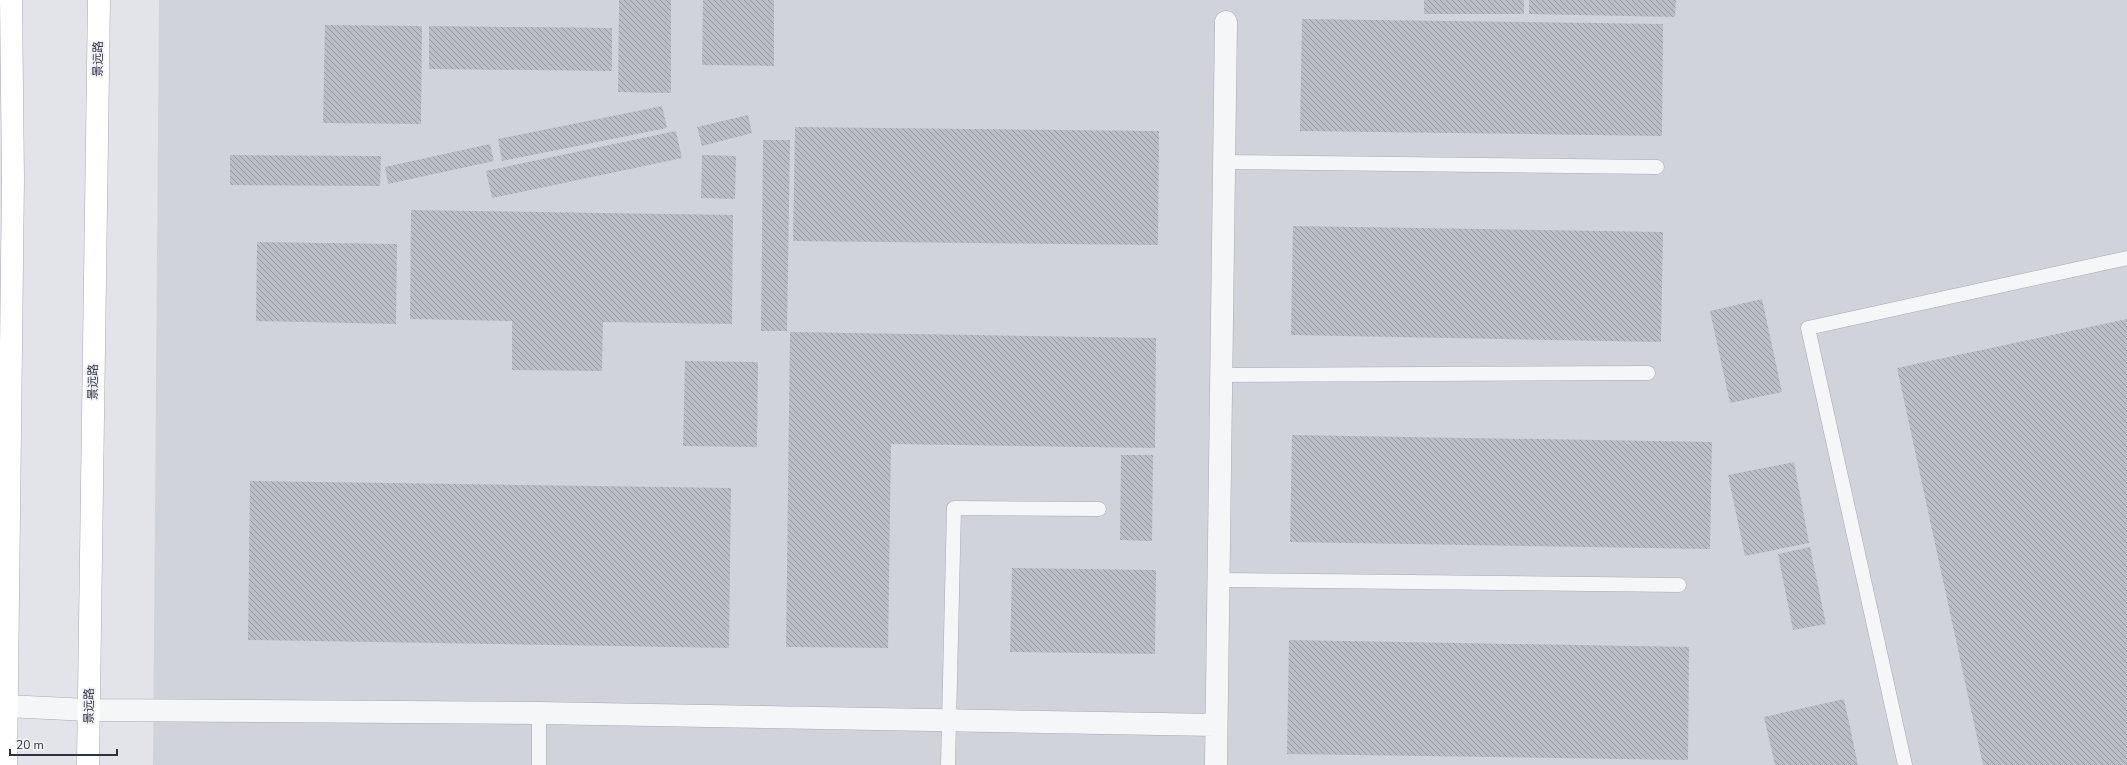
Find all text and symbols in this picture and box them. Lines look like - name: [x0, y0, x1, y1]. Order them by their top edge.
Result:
- street label: 景远路: [90, 41, 106, 77]
- street label: 景远路: [85, 364, 101, 400]
- street label: 景远路: [81, 688, 97, 724]
- scale bar: [10, 731, 117, 757]
- text: 20 m: [16, 737, 44, 753]

